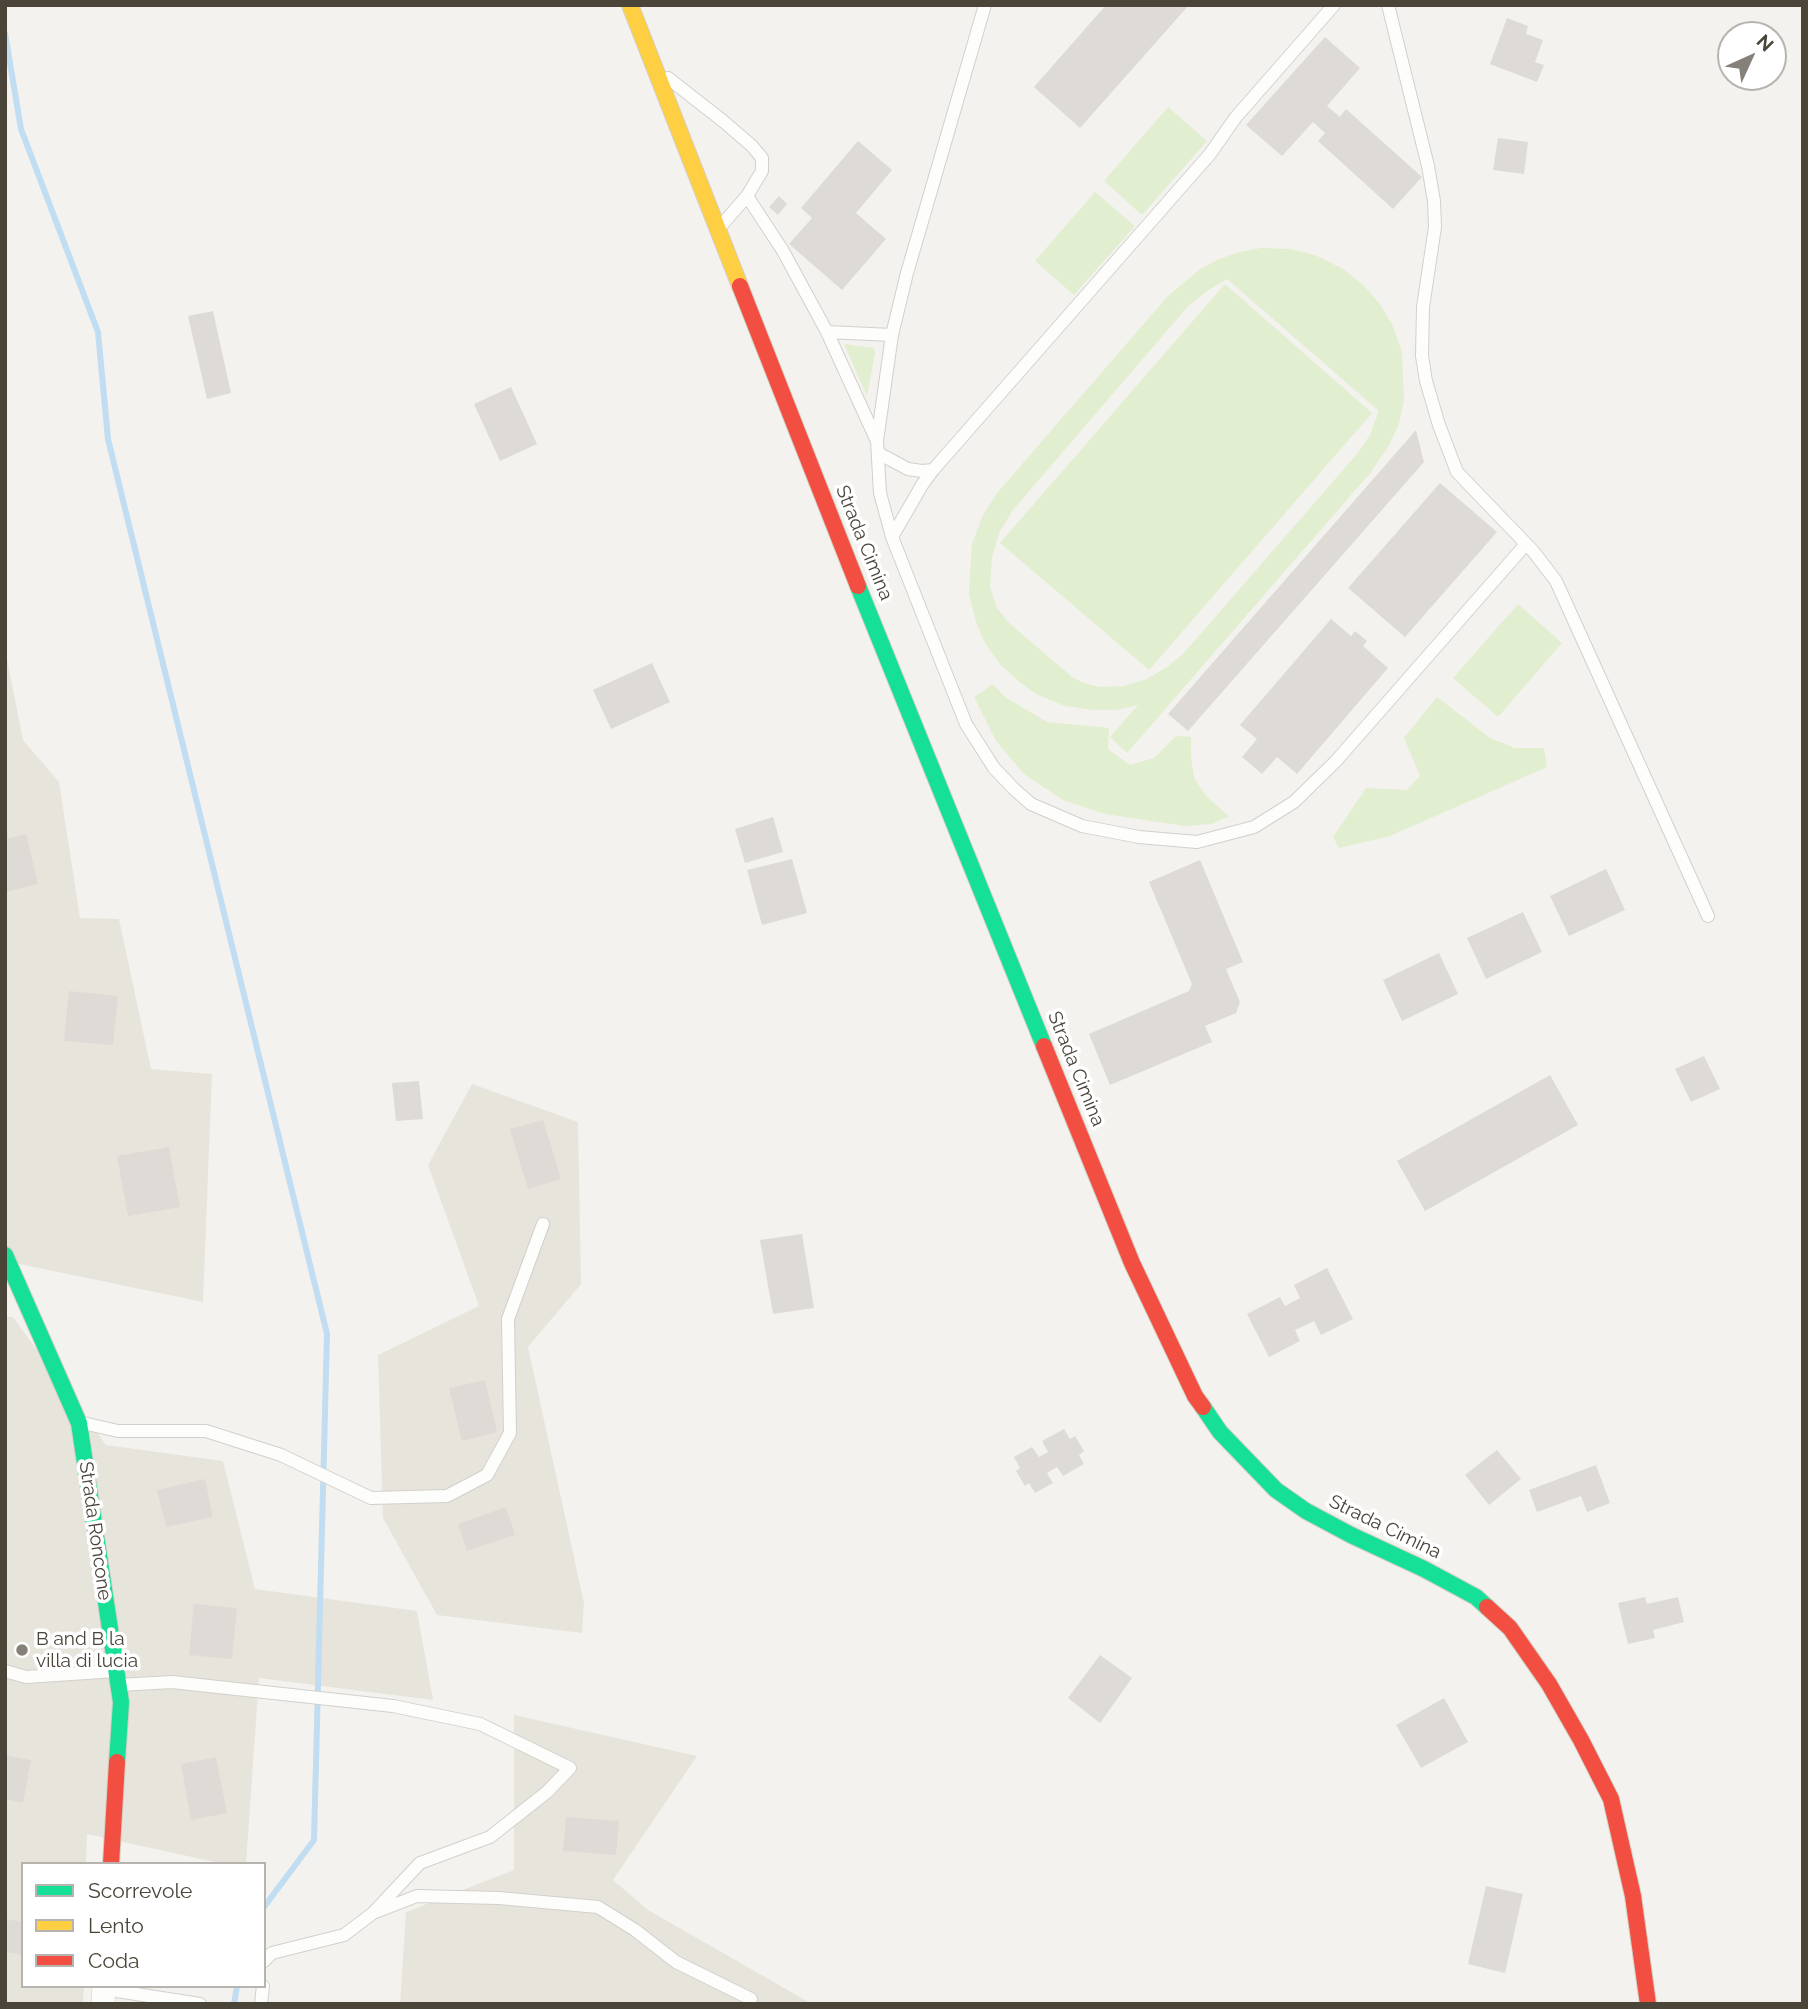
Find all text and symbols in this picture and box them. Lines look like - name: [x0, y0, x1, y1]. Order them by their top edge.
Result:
- north arrow: [1717, 21, 1787, 91]
- text: N: [1753, 30, 1778, 55]
- street label: Strada Cimina: [831, 482, 897, 604]
- street label: Strada Cimina: [1043, 1008, 1109, 1130]
- street label: Strada Roncone: [74, 1460, 116, 1602]
- street label: Strada Cimina: [1325, 1490, 1445, 1564]
- place label: B and B la villa di lucia: [36, 1628, 138, 1672]
- marker: B and B la villa di lucia: [14, 1642, 30, 1658]
- legend: [21, 1862, 266, 1988]
- text: Scorrevole: [88, 1878, 192, 1903]
- text: Lento: [88, 1913, 144, 1938]
- text: Coda: [88, 1948, 139, 1973]

